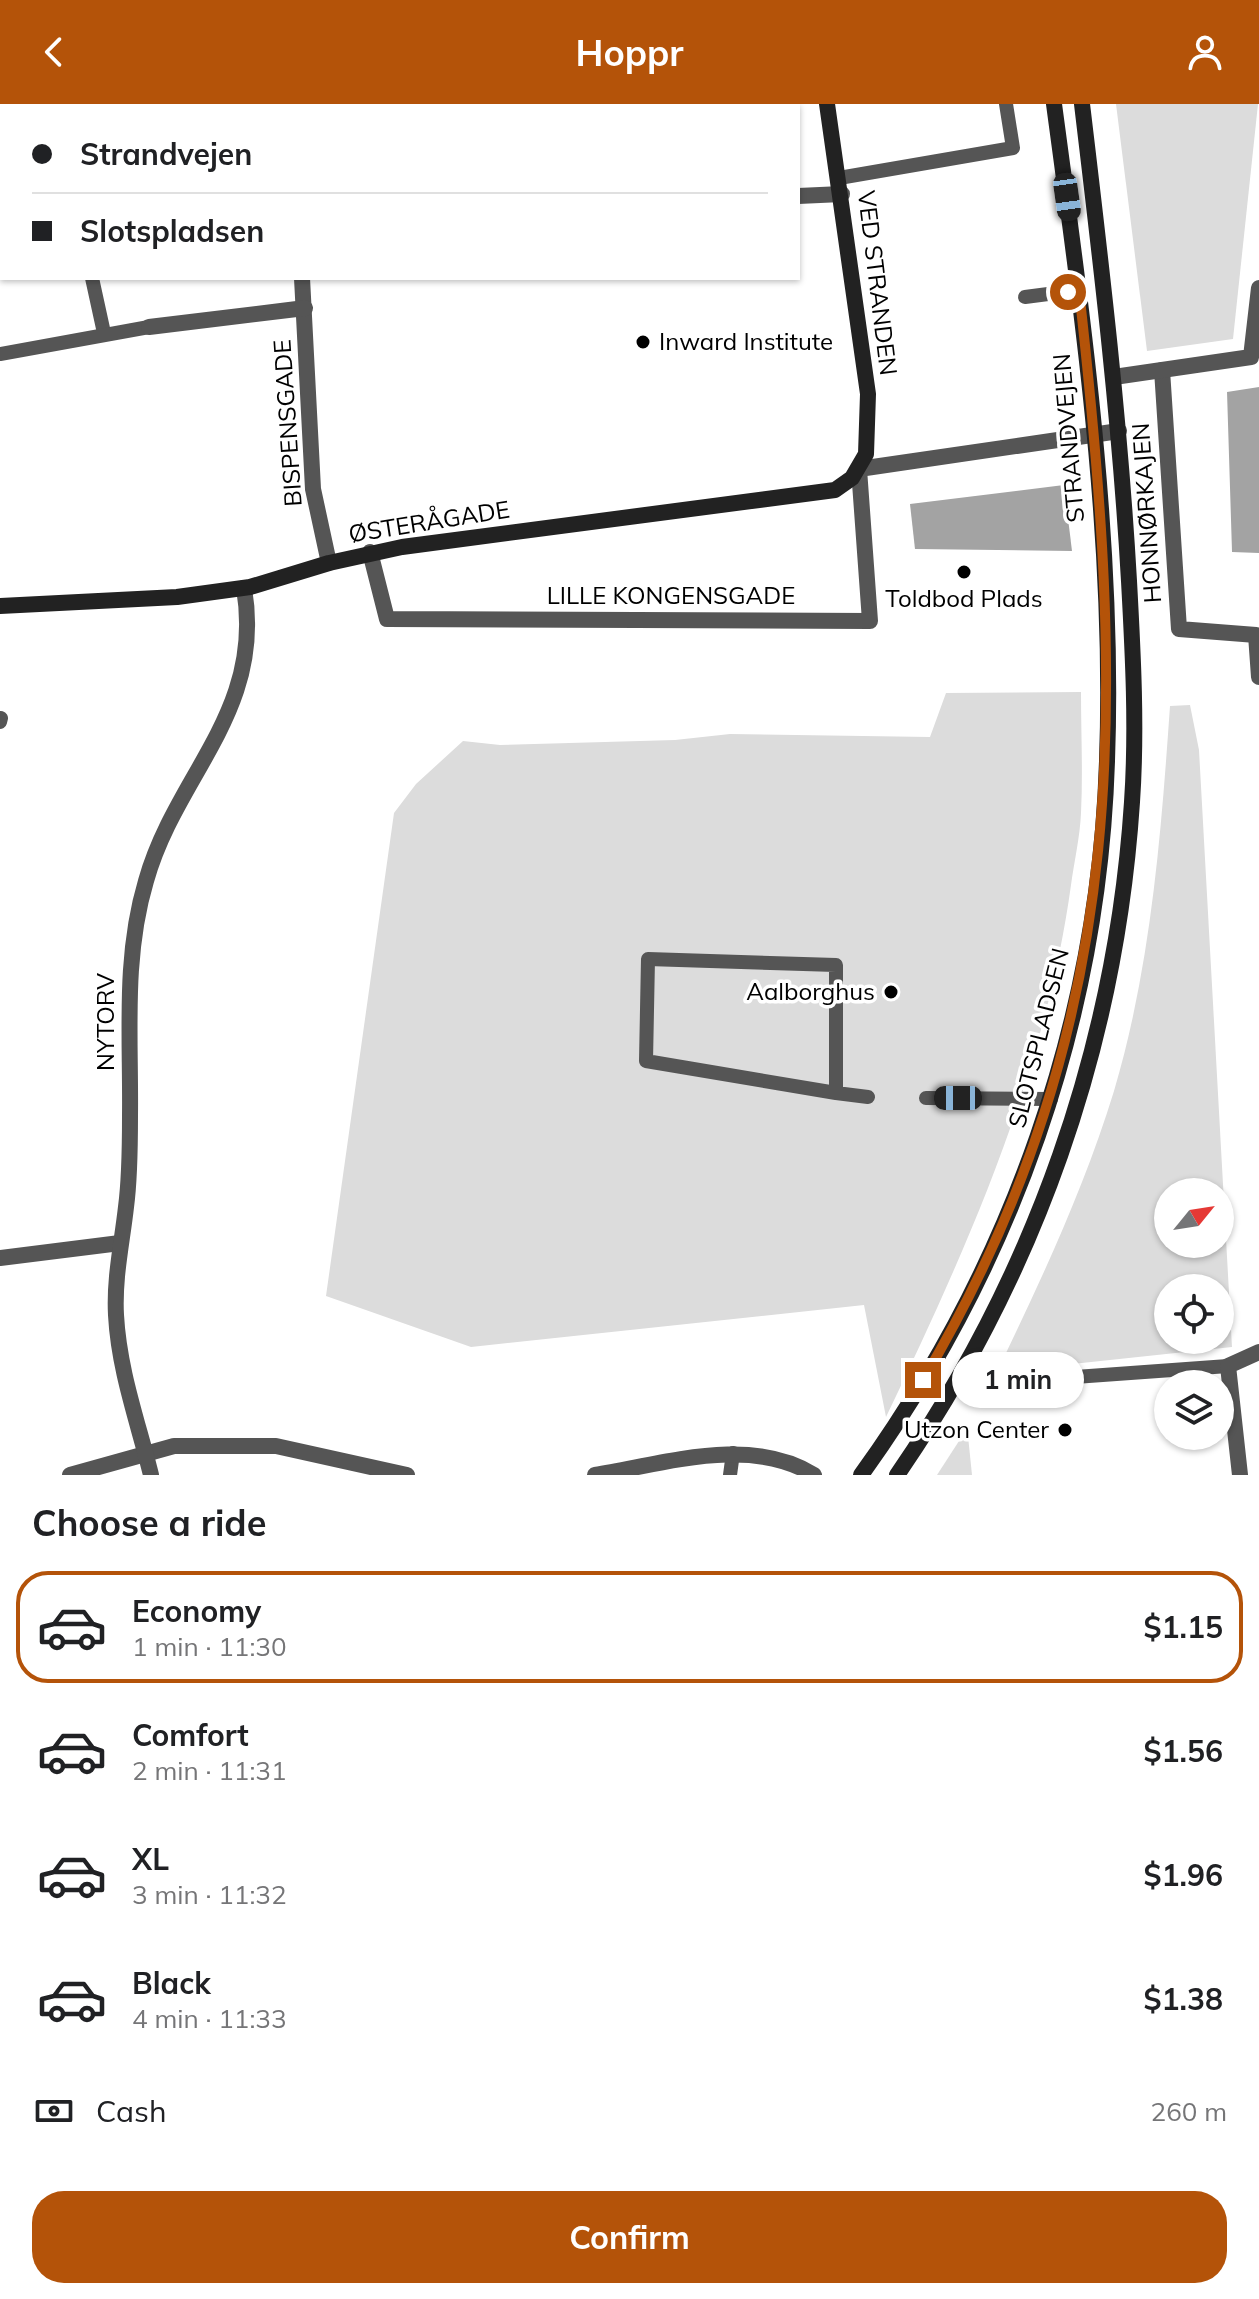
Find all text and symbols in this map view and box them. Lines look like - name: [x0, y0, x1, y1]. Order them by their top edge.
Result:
- icon: back: [32, 30, 76, 74]
- text: Hoppr: [576, 30, 683, 75]
- icon: person: [1183, 30, 1227, 74]
- text: Strandvejen: [80, 135, 252, 173]
- car: [1052, 172, 1082, 222]
- street label: VED STRANDEN: [852, 189, 904, 377]
- text: Slotspladsen: [80, 212, 264, 250]
- route start: [1050, 274, 1086, 310]
- place label: Inward Institute: [659, 326, 833, 356]
- marker: Inward Institute: [634, 333, 652, 351]
- street label: BISPENSGADE: [266, 339, 308, 508]
- street label: STRANDVEJEN: [1046, 352, 1090, 524]
- street label: HONNØRKAJEN: [1125, 422, 1167, 604]
- street label: ØSTERÅGADE: [346, 493, 512, 549]
- marker: Toldbod Plads: [955, 563, 973, 581]
- street label: LILLE KONGENSGADE: [547, 580, 795, 610]
- place label: Toldbod Plads: [885, 583, 1043, 613]
- street label: SLOTSPLADSEN: [1001, 945, 1075, 1131]
- street label: NYTORV: [90, 973, 120, 1071]
- place label: Aalborghus: [746, 976, 875, 1006]
- marker: Aalborghus: [882, 983, 900, 1001]
- car: [934, 1086, 982, 1110]
- north arrow: [1154, 1178, 1234, 1258]
- map controls: [1154, 1178, 1234, 1450]
- button: locate: [1154, 1274, 1234, 1354]
- callout: 1 min: [951, 1352, 1083, 1408]
- route end: [905, 1362, 941, 1398]
- text: 1 min: [984, 1363, 1052, 1396]
- button: layers: [1154, 1370, 1234, 1450]
- place label: Utzon Center: [904, 1414, 1049, 1444]
- marker: Utzon Center: [1056, 1421, 1074, 1439]
- text: Choose a ride: [32, 1500, 266, 1545]
- icon: car: [36, 1591, 108, 1663]
- text: Economy: [132, 1592, 261, 1630]
- text: $1.15: [1144, 1608, 1223, 1646]
- text: 1 min · 11:30: [132, 1630, 287, 1663]
- icon: car: [36, 1715, 108, 1787]
- text: Comfort: [132, 1716, 249, 1754]
- text: $1.56: [1144, 1732, 1223, 1770]
- text: 2 min · 11:31: [132, 1754, 287, 1787]
- icon: car: [36, 1839, 108, 1911]
- text: XL: [132, 1840, 169, 1878]
- text: $1.96: [1144, 1856, 1223, 1894]
- text: 3 min · 11:32: [132, 1878, 287, 1911]
- icon: car: [36, 1963, 108, 2035]
- text: Black: [132, 1964, 211, 2002]
- text: $1.38: [1144, 1980, 1223, 2018]
- text: 4 min · 11:33: [132, 2002, 287, 2035]
- icon: cash: [32, 2089, 76, 2133]
- text: Cash: [96, 2092, 167, 2130]
- text: 260 m: [1151, 2095, 1227, 2128]
- button: Confirm: [32, 2191, 1227, 2283]

